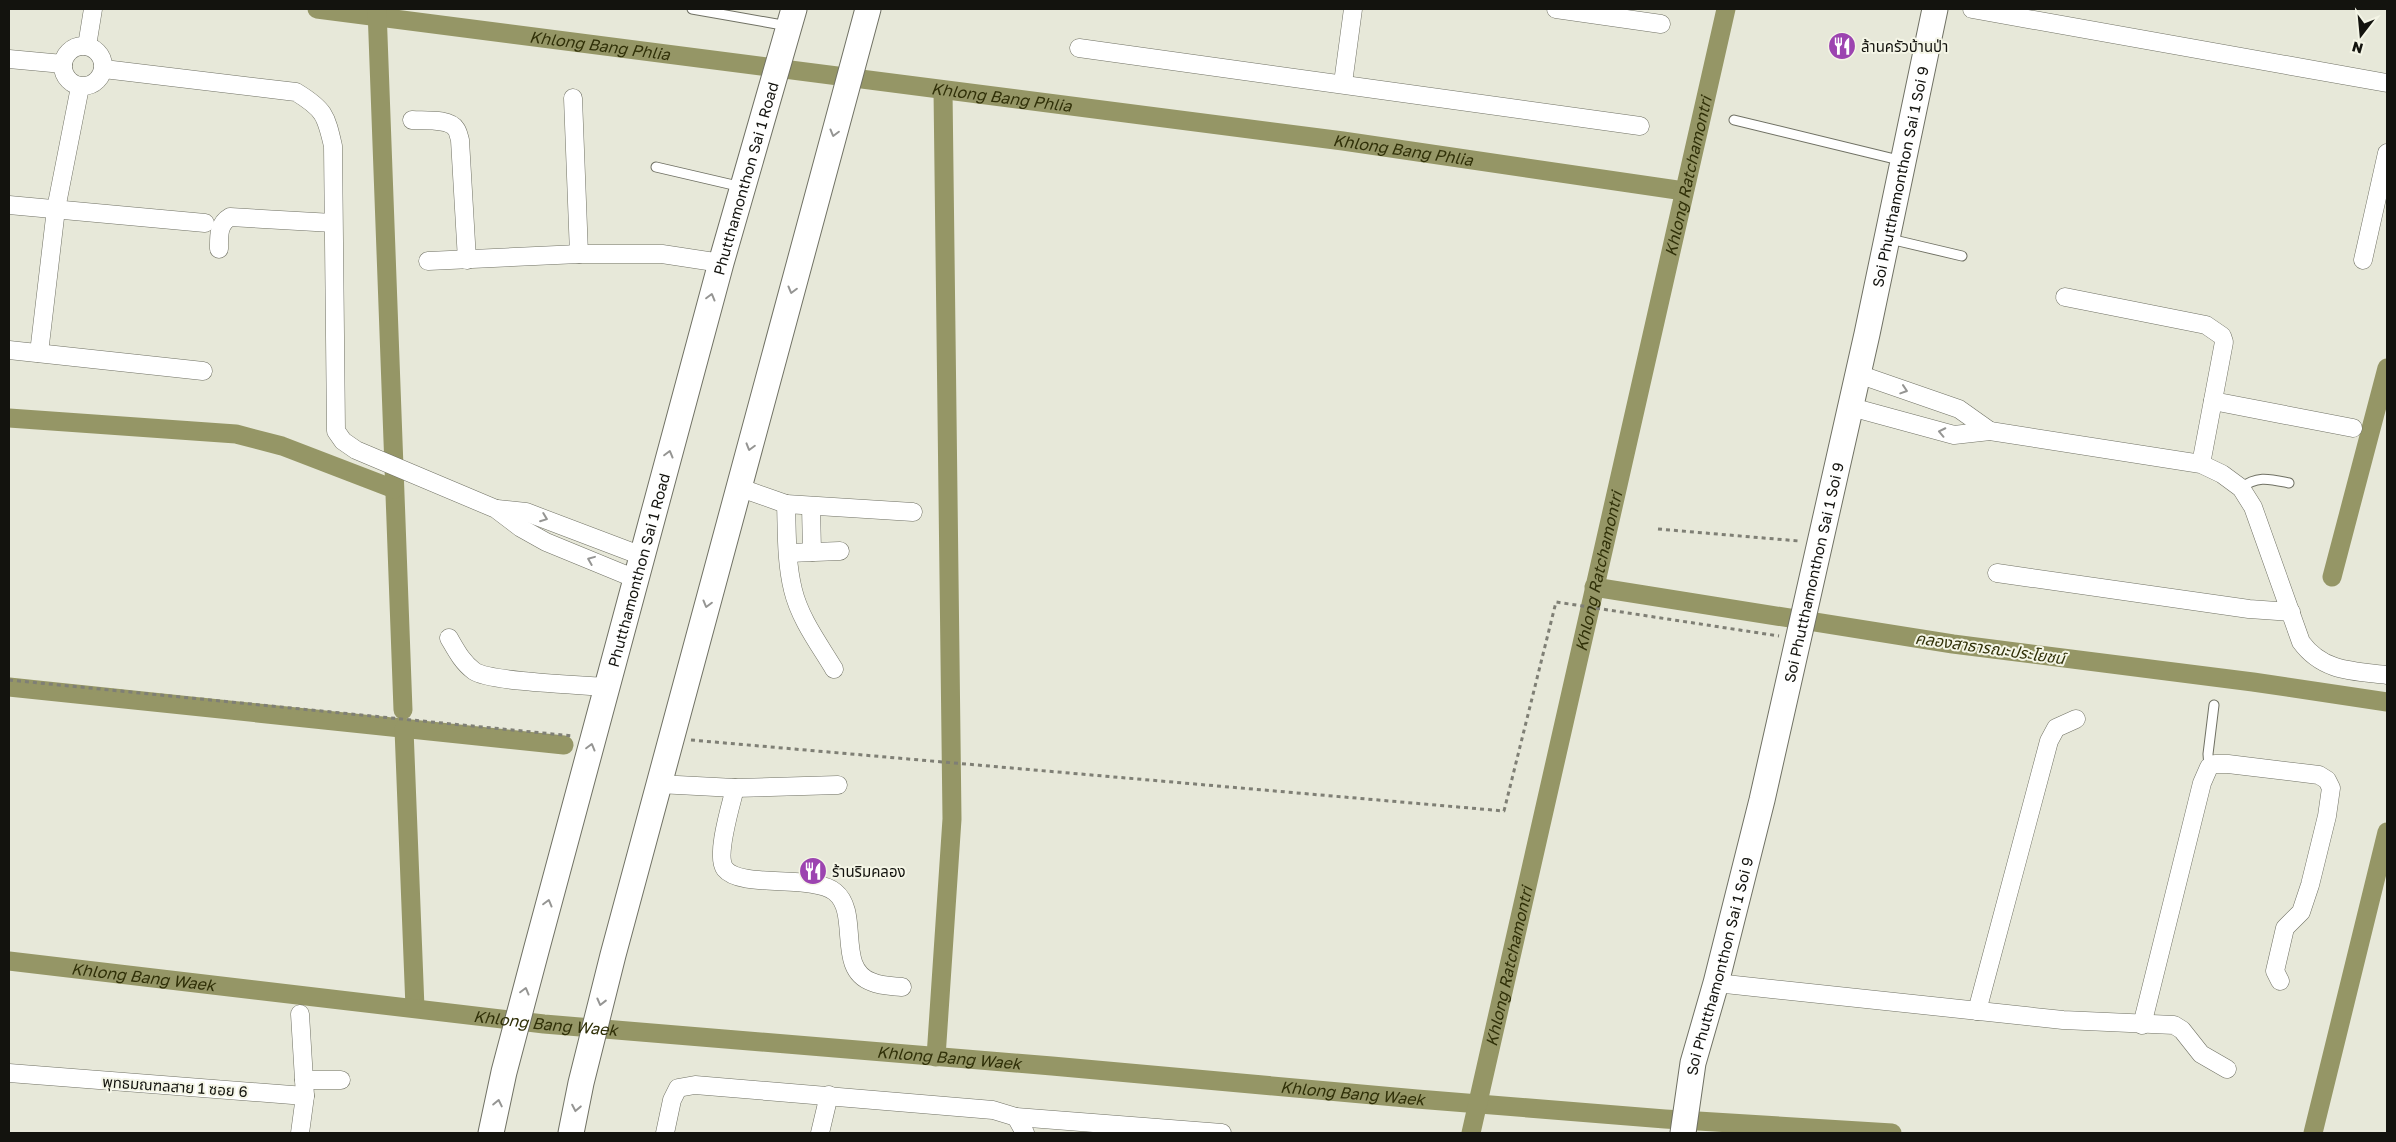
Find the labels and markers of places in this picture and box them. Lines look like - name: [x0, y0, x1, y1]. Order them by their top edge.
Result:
- restaurant icon: ล้านครัวบ้านป่า: [1827, 31, 1857, 61]
- place label: ล้านครัวบ้านป่า: [1861, 37, 1948, 55]
- restaurant icon: ร้านริมคลอง: [798, 856, 828, 886]
- place label: ร้านริมคลอง: [832, 862, 906, 880]

